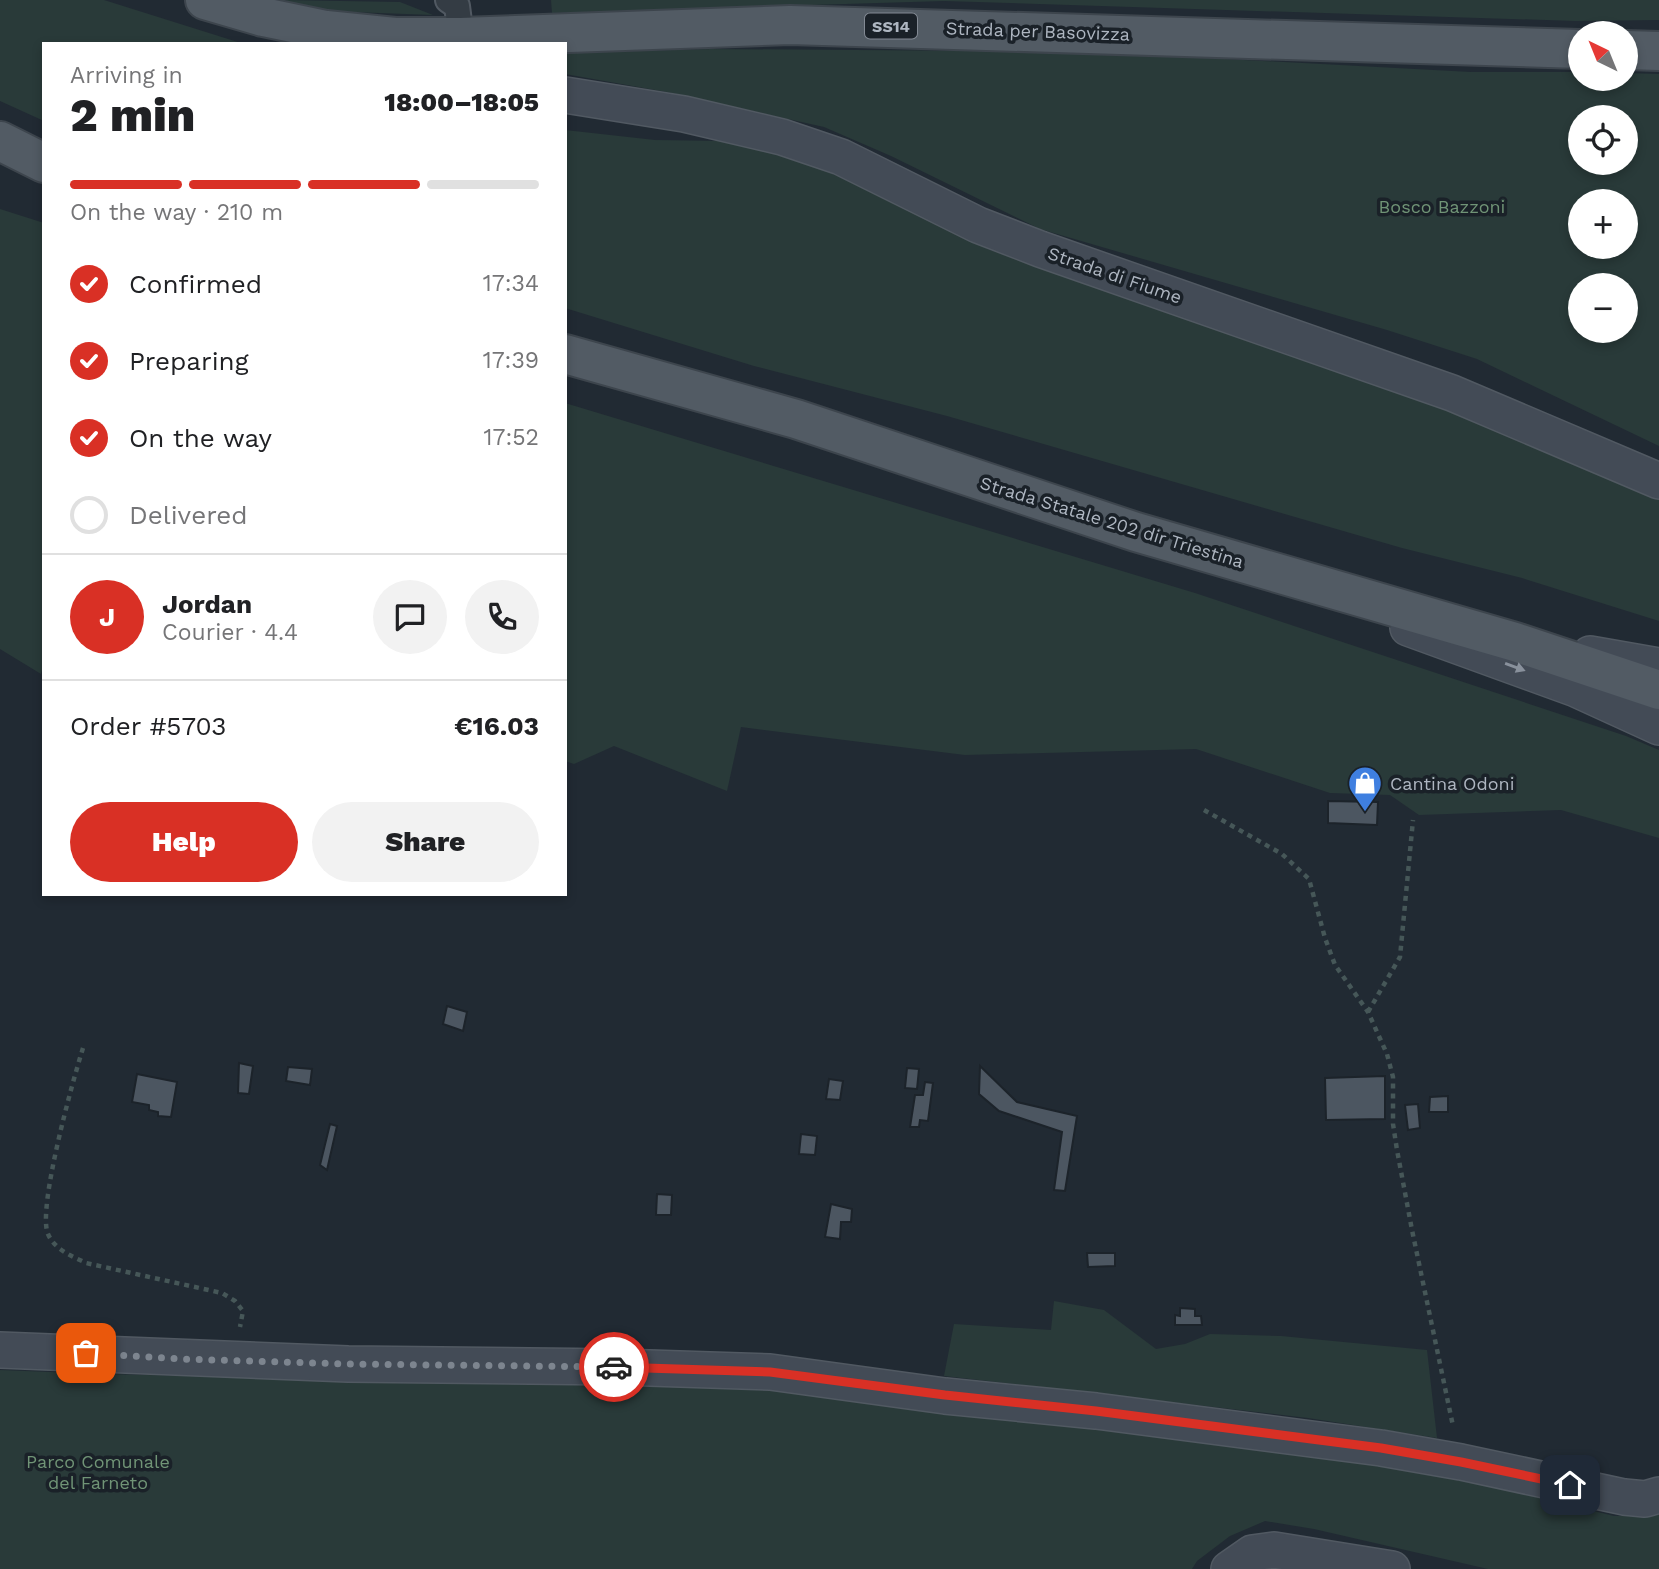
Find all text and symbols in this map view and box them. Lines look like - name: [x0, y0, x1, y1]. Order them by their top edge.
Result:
- road number: SS14: [865, 14, 917, 38]
- street label: Strada per Basovizza: [946, 17, 1130, 45]
- north arrow: [1568, 21, 1638, 91]
- map controls: [1568, 21, 1638, 343]
- text: Arriving in: [70, 62, 183, 89]
- text: 18:00–18:05: [384, 87, 539, 117]
- text: 2 min: [70, 88, 195, 142]
- button: locate: [1568, 105, 1638, 175]
- button: +: [1568, 189, 1638, 259]
- park label: Bosco Bazzoni: [1379, 196, 1505, 217]
- text: On the way · 210 m: [70, 199, 283, 226]
- street label: Strada di Fiume: [1045, 242, 1185, 308]
- icon: check: [70, 265, 108, 303]
- text: Confirmed: [129, 269, 262, 299]
- text: 17:34: [483, 270, 539, 297]
- button: −: [1568, 273, 1638, 343]
- icon: check: [70, 342, 108, 380]
- text: Preparing: [129, 346, 249, 376]
- text: 17:39: [483, 347, 539, 374]
- icon: check: [70, 419, 108, 457]
- text: On the way: [129, 423, 272, 453]
- text: 17:52: [484, 424, 539, 451]
- street label: Strada Statale 202 dir Triestina: [978, 472, 1246, 572]
- text: Delivered: [129, 500, 248, 530]
- button: chat: [373, 580, 447, 654]
- button: phone: [465, 580, 539, 654]
- text: Jordan: [162, 589, 252, 619]
- text: J: [99, 602, 115, 632]
- text: Courier · 4.4: [162, 619, 298, 646]
- one-way arrow: [1505, 661, 1526, 672]
- text: Order #5703: [70, 711, 226, 741]
- text: €16.03: [454, 711, 539, 741]
- shop icon: Cantina Odoni: [1346, 764, 1384, 813]
- place label: Cantina Odoni: [1390, 773, 1514, 794]
- button: Help: [70, 802, 298, 882]
- button: Share: [312, 802, 539, 882]
- pin: [56, 1323, 116, 1383]
- courier: [579, 1332, 649, 1402]
- icon: bag: [67, 1334, 105, 1372]
- icon: car: [595, 1348, 633, 1386]
- park label: Parco Comunale del Farneto: [26, 1451, 170, 1493]
- pin: [1540, 1455, 1600, 1515]
- icon: home: [1551, 1466, 1589, 1504]

